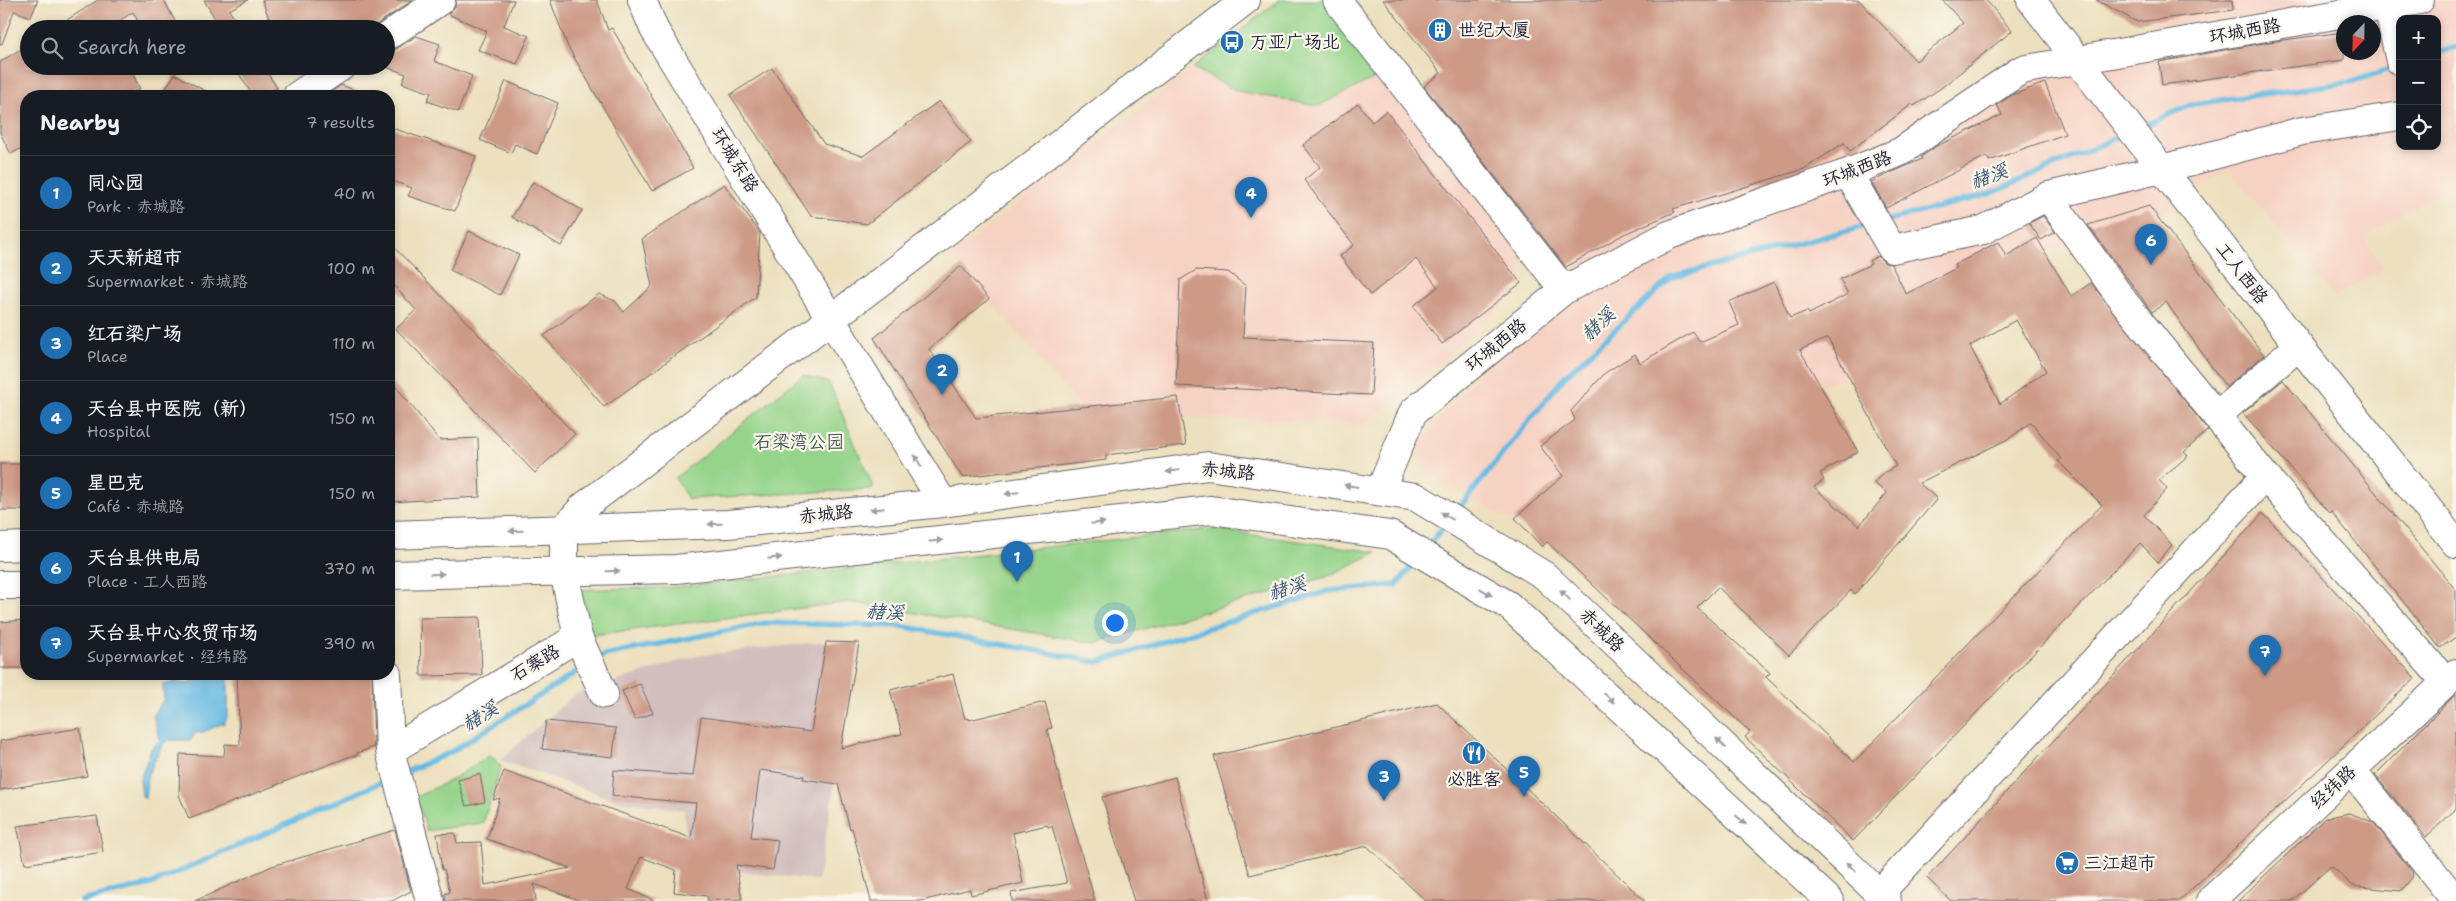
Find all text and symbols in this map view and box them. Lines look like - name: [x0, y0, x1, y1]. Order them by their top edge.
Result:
- street label: 环城西路: [2207, 13, 2283, 49]
- north arrow: [2336, 15, 2381, 60]
- map controls: [2396, 15, 2441, 150]
- button: +: [2396, 15, 2441, 60]
- building icon: 世纪大厦: [1427, 17, 1453, 43]
- place label: 世纪大厦: [1458, 18, 1530, 42]
- search box: [20, 20, 395, 75]
- bus stop icon: 万亚广场北: [1219, 29, 1245, 55]
- place label: 万亚广场北: [1250, 30, 1340, 54]
- icon: search: [38, 34, 66, 62]
- text: Search here: [78, 35, 187, 60]
- button: −: [2396, 60, 2441, 105]
- button: locate: [2396, 105, 2441, 150]
- text: Nearby: [40, 109, 120, 137]
- text: 7 results: [306, 112, 375, 133]
- street label: 环城东路: [706, 123, 764, 197]
- street label: 环城西路: [1819, 145, 1895, 193]
- water label: 赭溪: [1967, 157, 2012, 194]
- text: 同心园: [87, 170, 144, 195]
- pin: 4: [1235, 177, 1267, 218]
- text: 1: [52, 183, 60, 204]
- text: 40 m: [333, 183, 375, 204]
- text: Park · 赤城路: [87, 196, 185, 217]
- pin: 6: [2135, 224, 2167, 265]
- street label: 工人西路: [2210, 237, 2274, 309]
- text: 天天新超市: [87, 245, 182, 270]
- text: 2: [50, 258, 62, 279]
- text: 100 m: [327, 258, 375, 279]
- text: Supermarket · 赤城路: [87, 271, 248, 292]
- water label: 赭溪: [1576, 301, 1621, 346]
- street label: 环城西路: [1460, 313, 1532, 377]
- text: 红石梁广场: [87, 321, 182, 346]
- text: 3: [50, 333, 62, 354]
- text: 110 m: [332, 333, 375, 354]
- text: Place: [87, 346, 128, 367]
- pin: 2: [926, 354, 958, 395]
- text: 天台县中医院（新）: [87, 396, 258, 421]
- text: 4: [50, 408, 62, 429]
- text: 150 m: [328, 408, 375, 429]
- text: Hospital: [87, 421, 150, 442]
- park label: 石梁湾公园: [754, 430, 844, 454]
- one-way arrow: [914, 454, 923, 467]
- street label: 赤城路: [1200, 457, 1256, 485]
- one-way arrow: [1164, 467, 1180, 475]
- text: 星巴克: [87, 470, 144, 495]
- one-way arrow: [1342, 482, 1358, 490]
- text: 5: [51, 483, 61, 504]
- text: 150 m: [328, 483, 375, 504]
- one-way arrow: [1003, 489, 1019, 497]
- text: Café · 赤城路: [87, 496, 184, 517]
- street label: 赤城路: [798, 499, 854, 529]
- one-way arrow: [869, 505, 885, 513]
- one-way arrow: [1440, 512, 1454, 521]
- one-way arrow: [1090, 519, 1106, 527]
- one-way arrow: [707, 520, 723, 528]
- one-way arrow: [507, 527, 523, 535]
- one-way arrow: [929, 537, 945, 545]
- pin: 1: [1001, 541, 1033, 582]
- text: 天台县供电局: [87, 545, 201, 570]
- one-way arrow: [767, 554, 783, 562]
- text: 6: [50, 558, 62, 579]
- text: 370 m: [324, 558, 375, 579]
- one-way arrow: [605, 567, 621, 575]
- one-way arrow: [430, 570, 446, 578]
- water label: 赭溪: [1265, 570, 1310, 606]
- text: Place · 工人西路: [87, 571, 207, 592]
- one-way arrow: [1479, 588, 1492, 597]
- one-way arrow: [1559, 589, 1571, 601]
- water label: 赭溪: [865, 599, 906, 626]
- street label: 赤城路: [1574, 603, 1630, 657]
- your location: [1102, 610, 1128, 636]
- text: 天台县中心农贸市场: [87, 620, 258, 645]
- text: 7: [50, 633, 62, 654]
- text: 390 m: [323, 633, 375, 654]
- pin: 7: [2249, 635, 2281, 676]
- street label: 石寨路: [506, 639, 564, 687]
- text: Supermarket · 经纬路: [87, 646, 248, 667]
- one-way arrow: [1602, 692, 1614, 704]
- water label: 赭溪: [457, 695, 504, 737]
- one-way arrow: [1715, 737, 1727, 749]
- restaurant icon: 必胜客: [1461, 740, 1487, 766]
- pin: 5: [1508, 756, 1540, 797]
- pin: 3: [1368, 760, 1400, 801]
- street label: 经纬路: [2305, 760, 2361, 814]
- place label: 必胜客: [1447, 767, 1501, 791]
- one-way arrow: [1735, 814, 1747, 826]
- supermarket icon: 三江超市: [2054, 850, 2080, 876]
- place label: 三江超市: [2084, 851, 2156, 875]
- one-way arrow: [1846, 861, 1858, 873]

